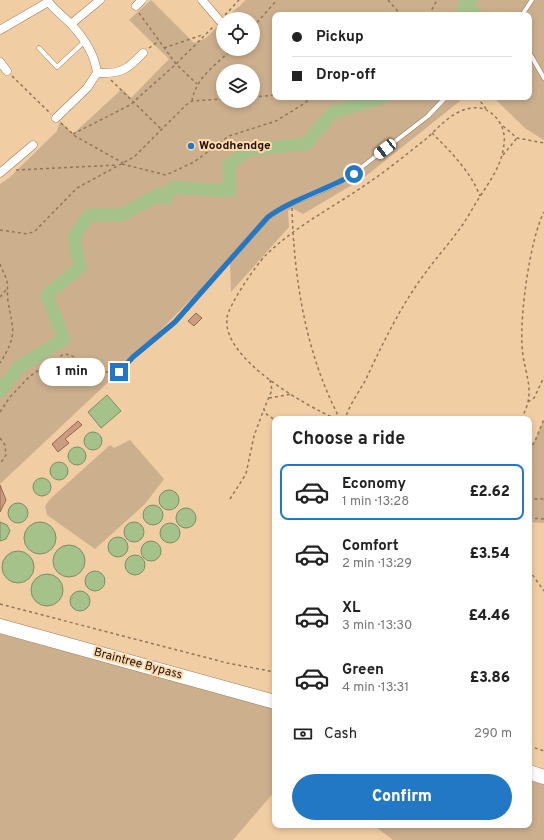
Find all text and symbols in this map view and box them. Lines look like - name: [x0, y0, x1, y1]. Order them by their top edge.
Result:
- map controls: [216, 12, 260, 108]
- button: locate: [216, 12, 260, 56]
- text: Pickup: [316, 28, 364, 47]
- button: layers: [216, 64, 260, 108]
- text: Drop-off: [316, 66, 376, 85]
- car: [372, 137, 398, 161]
- place label: Woodhendge: [199, 138, 271, 154]
- marker: Woodhendge: [186, 141, 196, 151]
- route start: [345, 165, 363, 183]
- callout: 1 min: [39, 358, 105, 386]
- route end: [110, 363, 128, 381]
- text: 1 min: [56, 364, 88, 380]
- text: Choose a ride: [292, 428, 405, 451]
- icon: car: [294, 474, 330, 510]
- text: Economy: [342, 475, 406, 494]
- text: £2.62: [470, 483, 510, 502]
- text: 1 min · 13:28: [342, 494, 409, 510]
- icon: car: [294, 536, 330, 572]
- text: Comfort: [342, 537, 399, 556]
- text: £3.54: [469, 545, 510, 564]
- text: 2 min · 13:29: [342, 556, 412, 572]
- icon: car: [294, 598, 330, 634]
- text: XL: [342, 599, 360, 618]
- text: £4.46: [468, 607, 510, 626]
- text: 3 min · 13:30: [342, 618, 412, 634]
- street label: Braintree Bypass: [92, 644, 184, 684]
- icon: car: [294, 660, 330, 696]
- text: Green: [342, 661, 384, 680]
- text: £3.86: [470, 669, 510, 688]
- text: 4 min · 13:31: [342, 680, 409, 696]
- icon: cash: [292, 723, 314, 745]
- text: Cash: [324, 725, 357, 744]
- text: 290 m: [474, 726, 512, 742]
- button: Confirm: [292, 774, 512, 820]

